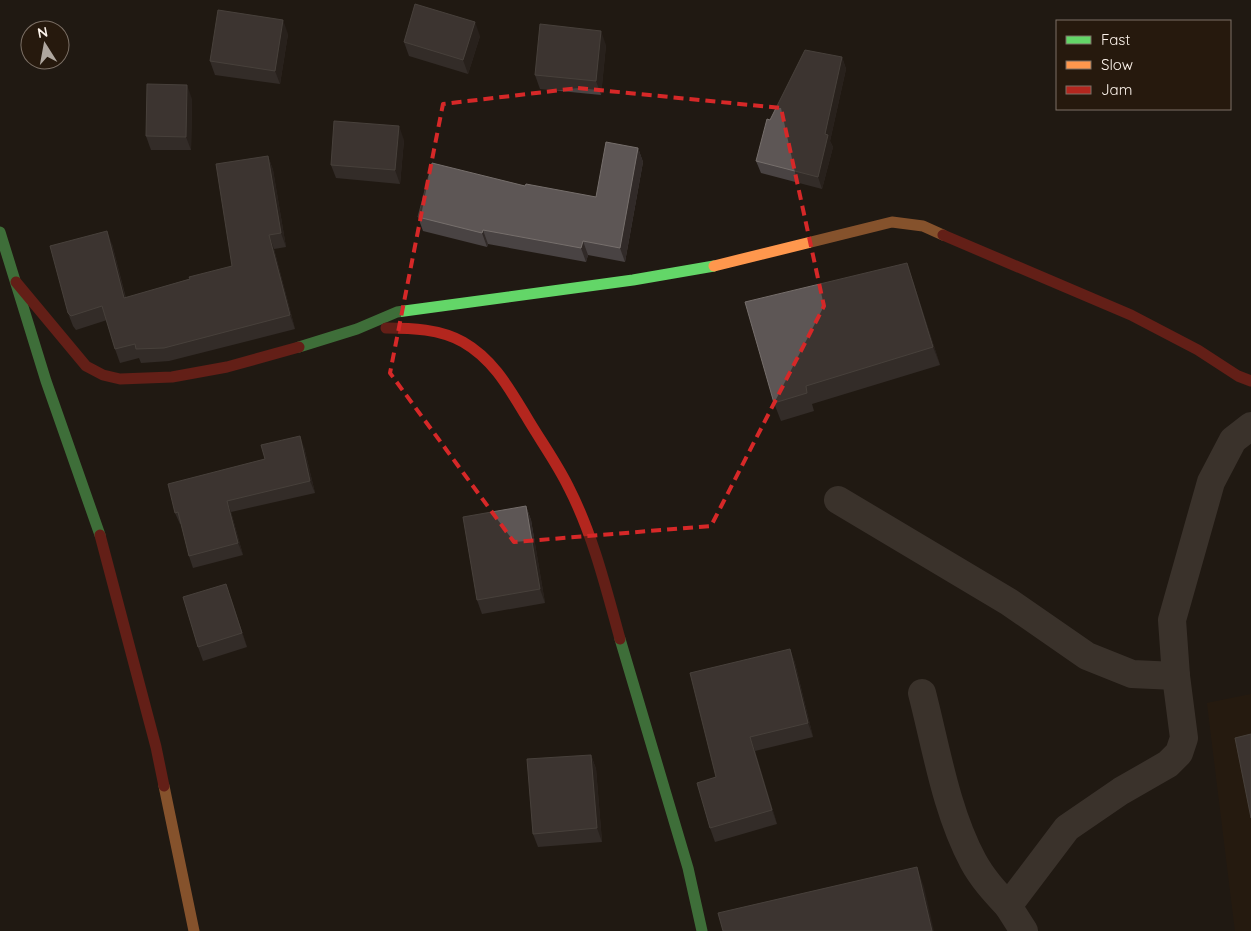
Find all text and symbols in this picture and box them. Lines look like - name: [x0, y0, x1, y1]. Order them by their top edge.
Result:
- north arrow: [20, 20, 70, 70]
- legend: [1056, 20, 1231, 110]
- text: N: [36, 22, 49, 42]
- text: Fast: [1101, 30, 1130, 49]
- text: Slow: [1101, 55, 1133, 74]
- text: Jam: [1101, 80, 1132, 99]

